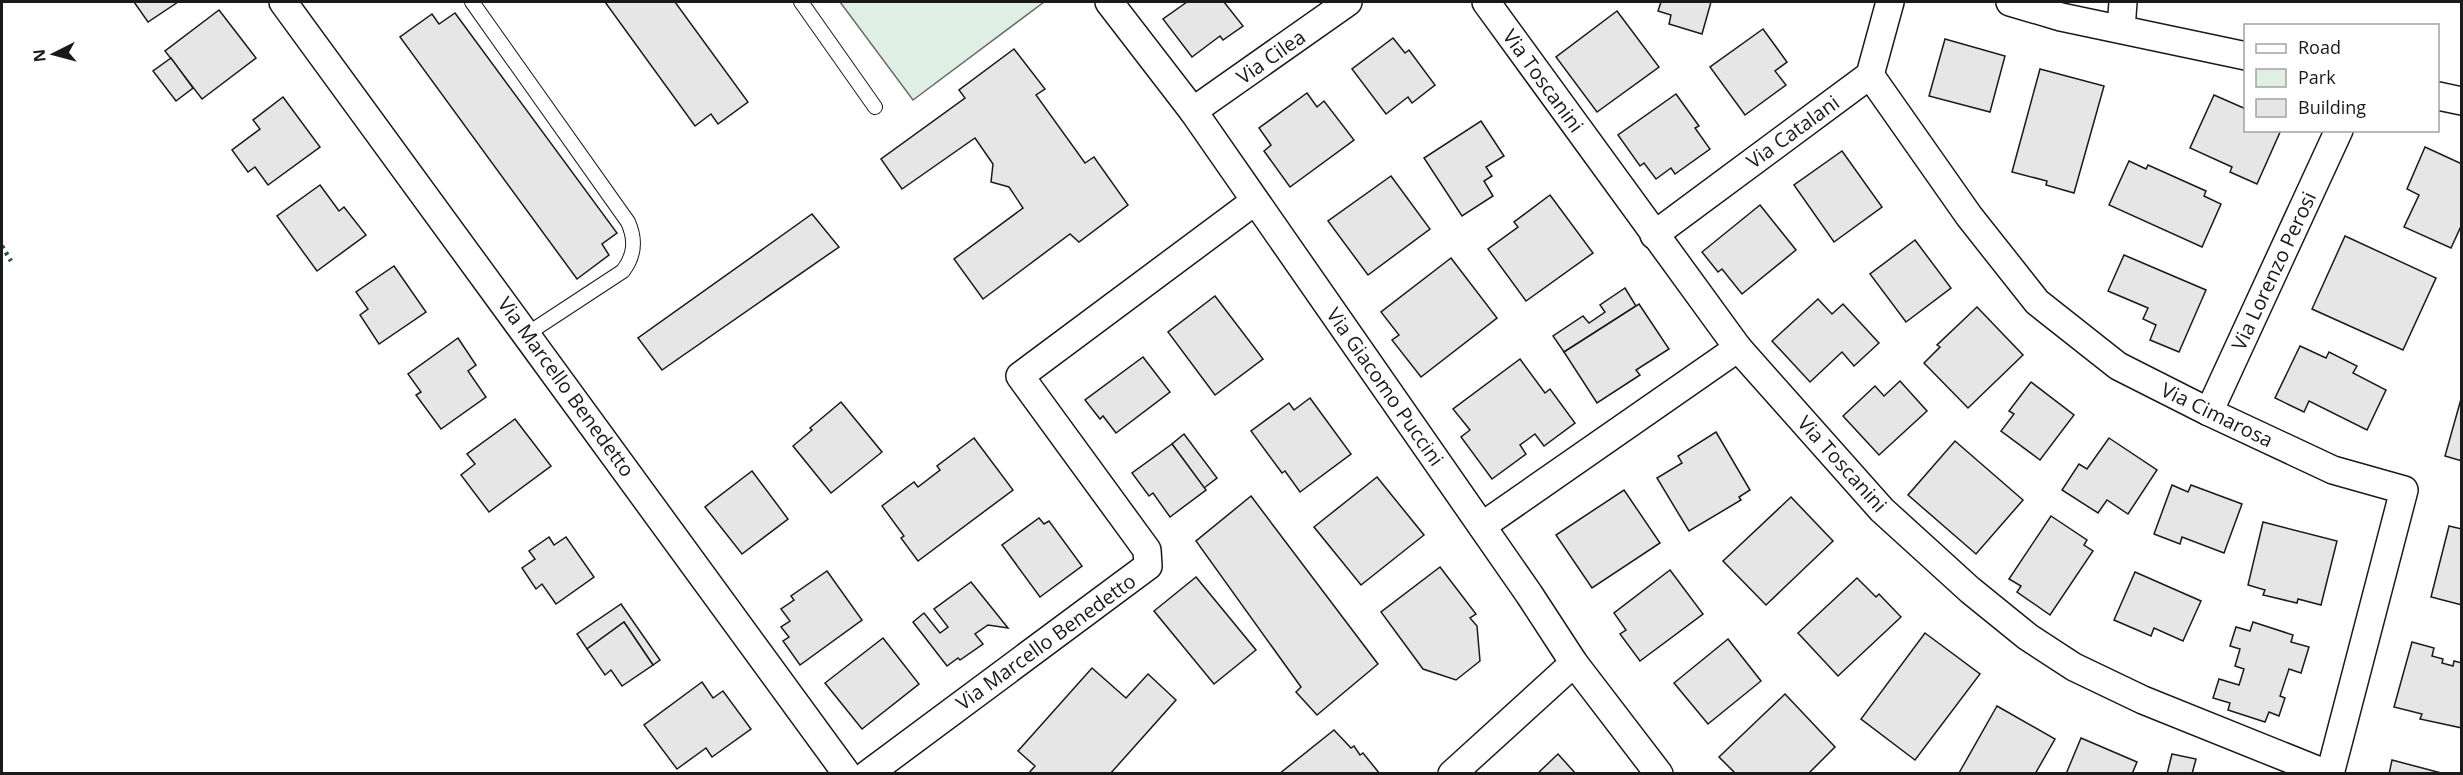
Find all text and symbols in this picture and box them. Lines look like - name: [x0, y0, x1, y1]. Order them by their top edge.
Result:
- street label: Via Cilea: [1231, 23, 1311, 90]
- north arrow: [24, 24, 84, 84]
- street label: Via Toscanini: [1497, 24, 1590, 138]
- legend: [2244, 24, 2439, 132]
- text: Road: [2298, 35, 2341, 59]
- text: N: [27, 48, 51, 63]
- text: Park: [2298, 65, 2336, 89]
- street label: Via Catalani: [1741, 89, 1845, 174]
- text: Building: [2298, 95, 2366, 119]
- street label: Via Lorenzo Perosi: [2225, 187, 2322, 354]
- street label: Via Marcello Benedetto: [492, 291, 641, 482]
- street label: Via Giacomo Puccini: [1321, 302, 1450, 471]
- street label: Via Cimarosa: [2157, 376, 2278, 453]
- street label: Via Toscanini: [1792, 410, 1893, 518]
- street label: Via Marcello Benedetto: [950, 567, 1141, 716]

